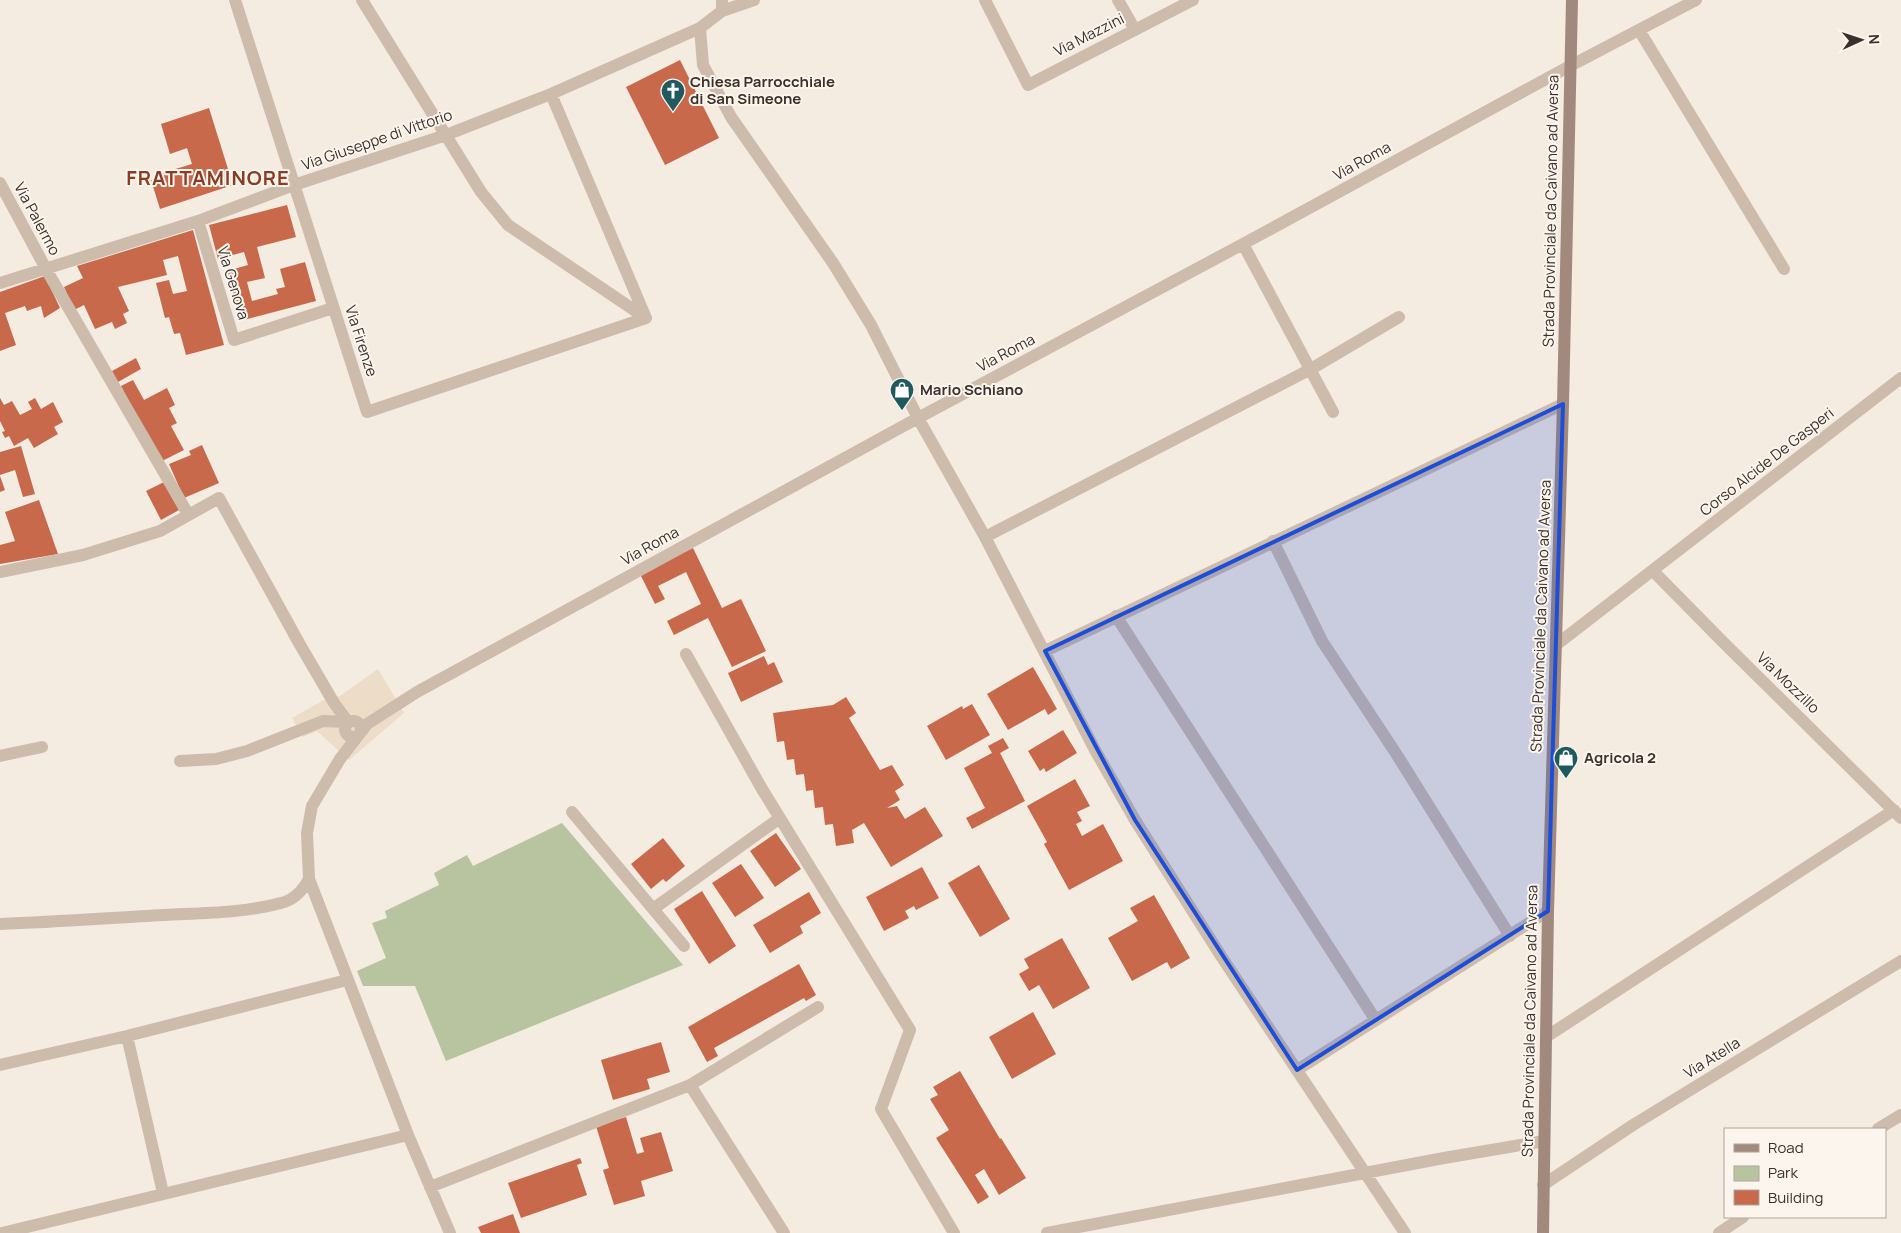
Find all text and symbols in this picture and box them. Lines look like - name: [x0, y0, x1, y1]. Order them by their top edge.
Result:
- street label: Via Mazzini: [1050, 8, 1128, 61]
- north arrow: [1836, 15, 1886, 65]
- text: N: [1865, 34, 1884, 45]
- place label: Chiesa Parrocchiale di San Simeone: [690, 71, 835, 109]
- street label: Strada Provinciale da Caivano ad Aversa: [1538, 75, 1563, 347]
- church icon: Chiesa Parrocchiale di San Simeone: [660, 78, 686, 112]
- street label: Via Giuseppe di Vittorio: [299, 104, 455, 175]
- street label: Via Roma: [1329, 136, 1394, 185]
- district label: FRATTAMINORE: [126, 164, 290, 191]
- street label: Via Palermo: [9, 179, 66, 259]
- street label: Via Genova: [212, 244, 255, 322]
- street label: Via Firenze: [340, 303, 383, 379]
- street label: Via Roma: [973, 329, 1039, 377]
- shop icon: Mario Schiano: [889, 377, 915, 411]
- place label: Mario Schiano: [920, 379, 1023, 400]
- street label: Corso Alcide De Gasperi: [1695, 403, 1838, 521]
- street label: Strada Provinciale da Caivano ad Aversa: [1525, 479, 1556, 753]
- street label: Via Roma: [617, 521, 682, 570]
- street label: Via Mozzillo: [1752, 647, 1825, 718]
- shop icon: Agricola 2: [1553, 745, 1579, 779]
- place label: Agricola 2: [1584, 747, 1656, 768]
- street label: Strada Provinciale da Caivano ad Aversa: [1517, 885, 1542, 1157]
- street label: Via Atella: [1680, 1032, 1744, 1083]
- legend: [1724, 1128, 1886, 1218]
- text: Road: [1768, 1137, 1804, 1158]
- text: Park: [1768, 1162, 1798, 1183]
- text: Building: [1768, 1187, 1823, 1208]

